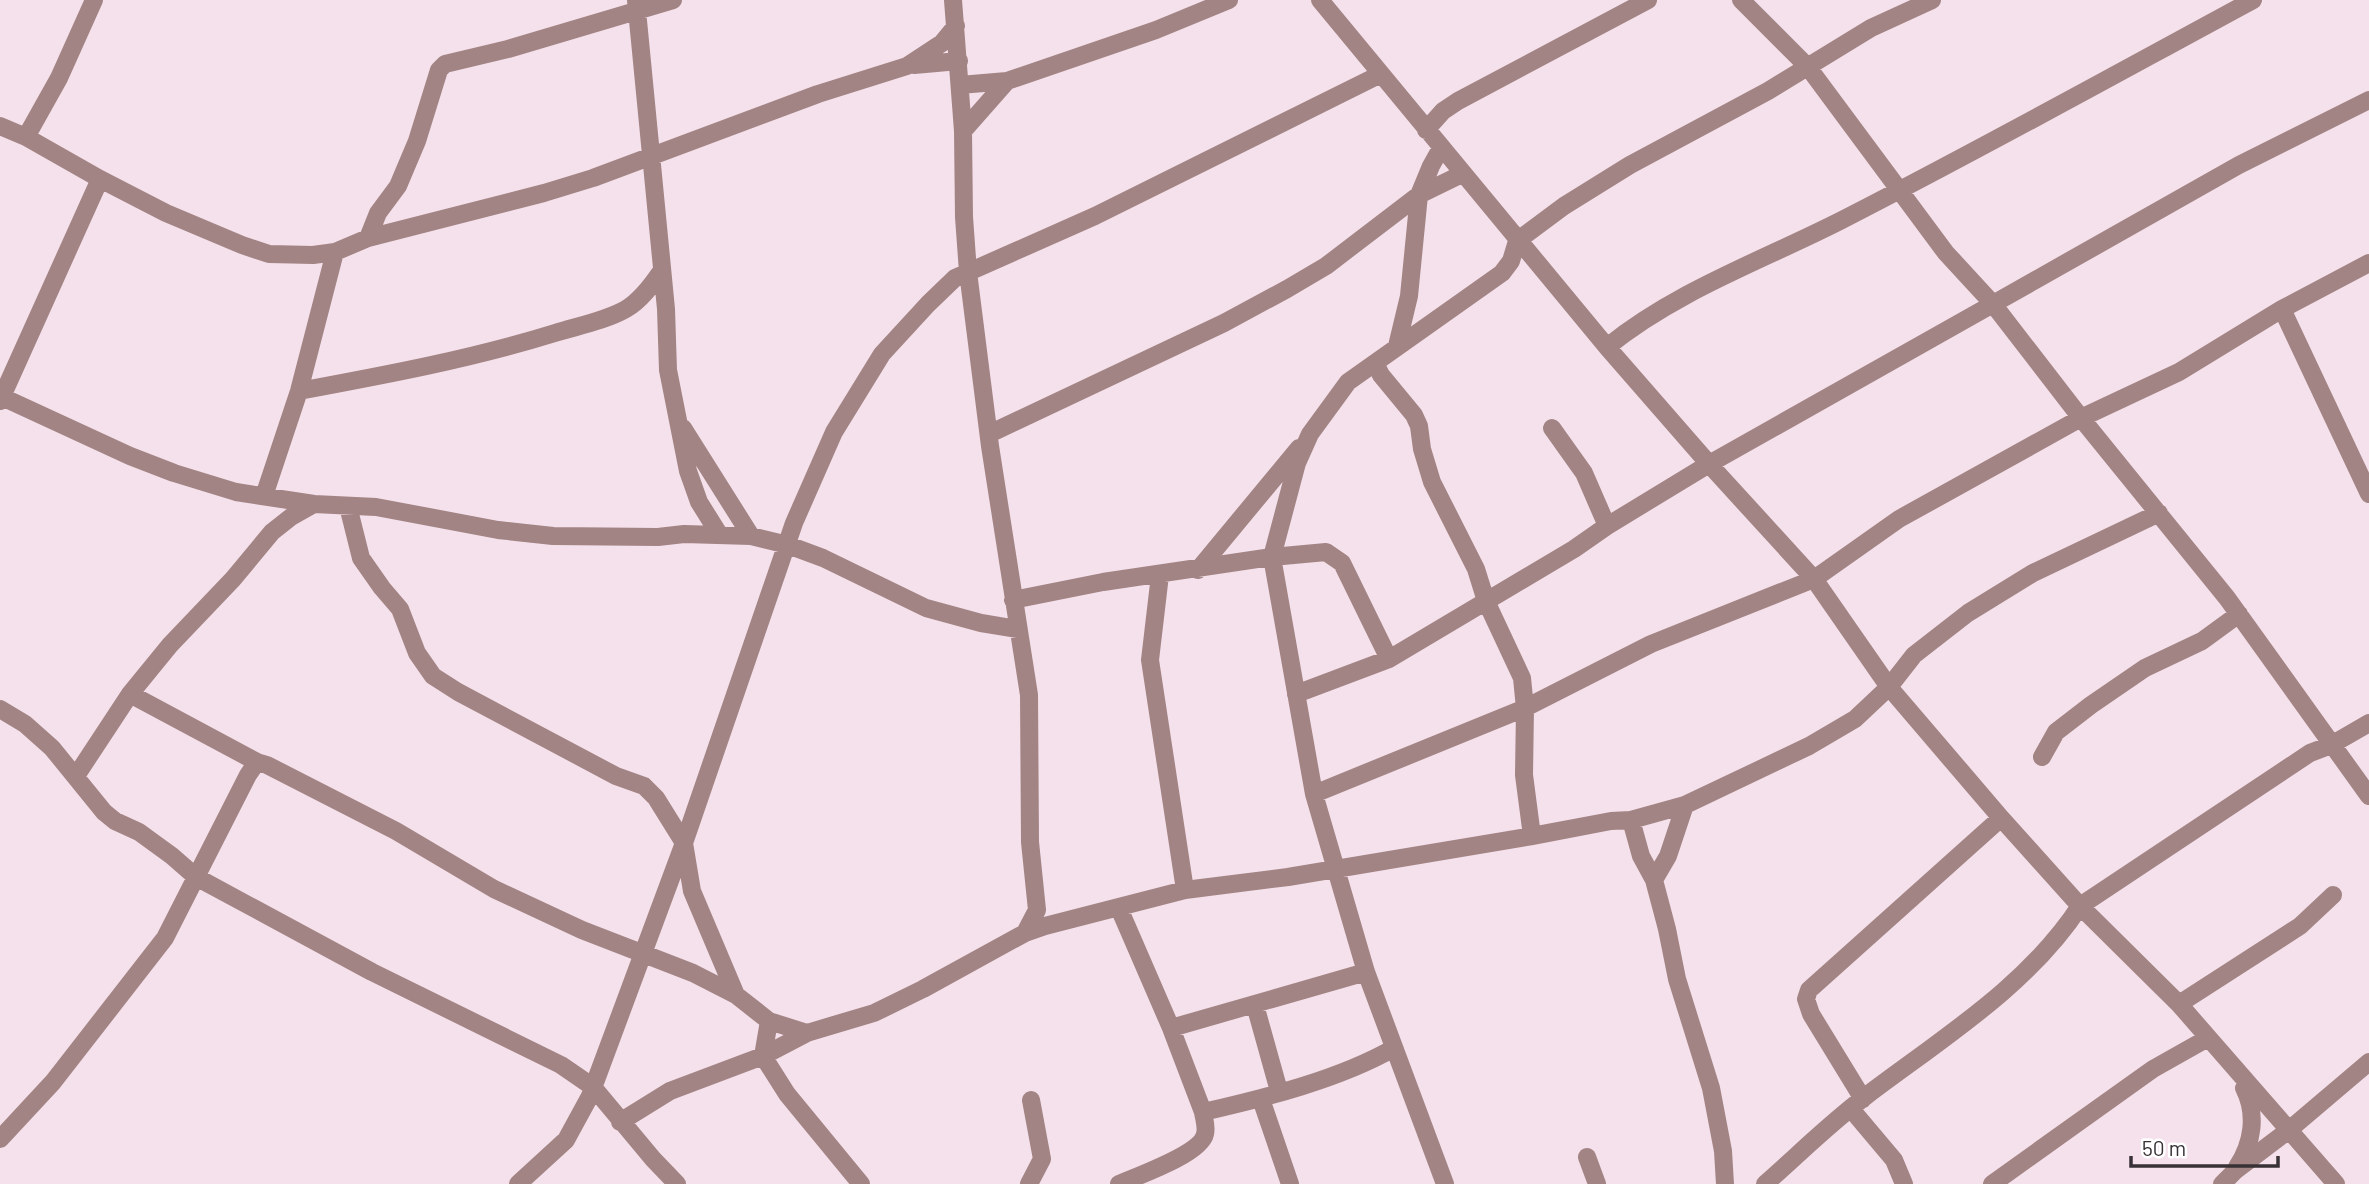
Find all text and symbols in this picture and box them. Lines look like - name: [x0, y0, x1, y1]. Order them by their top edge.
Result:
- scale bar: [2131, 1124, 2278, 1168]
- text: 50 m: [2142, 1135, 2186, 1160]

